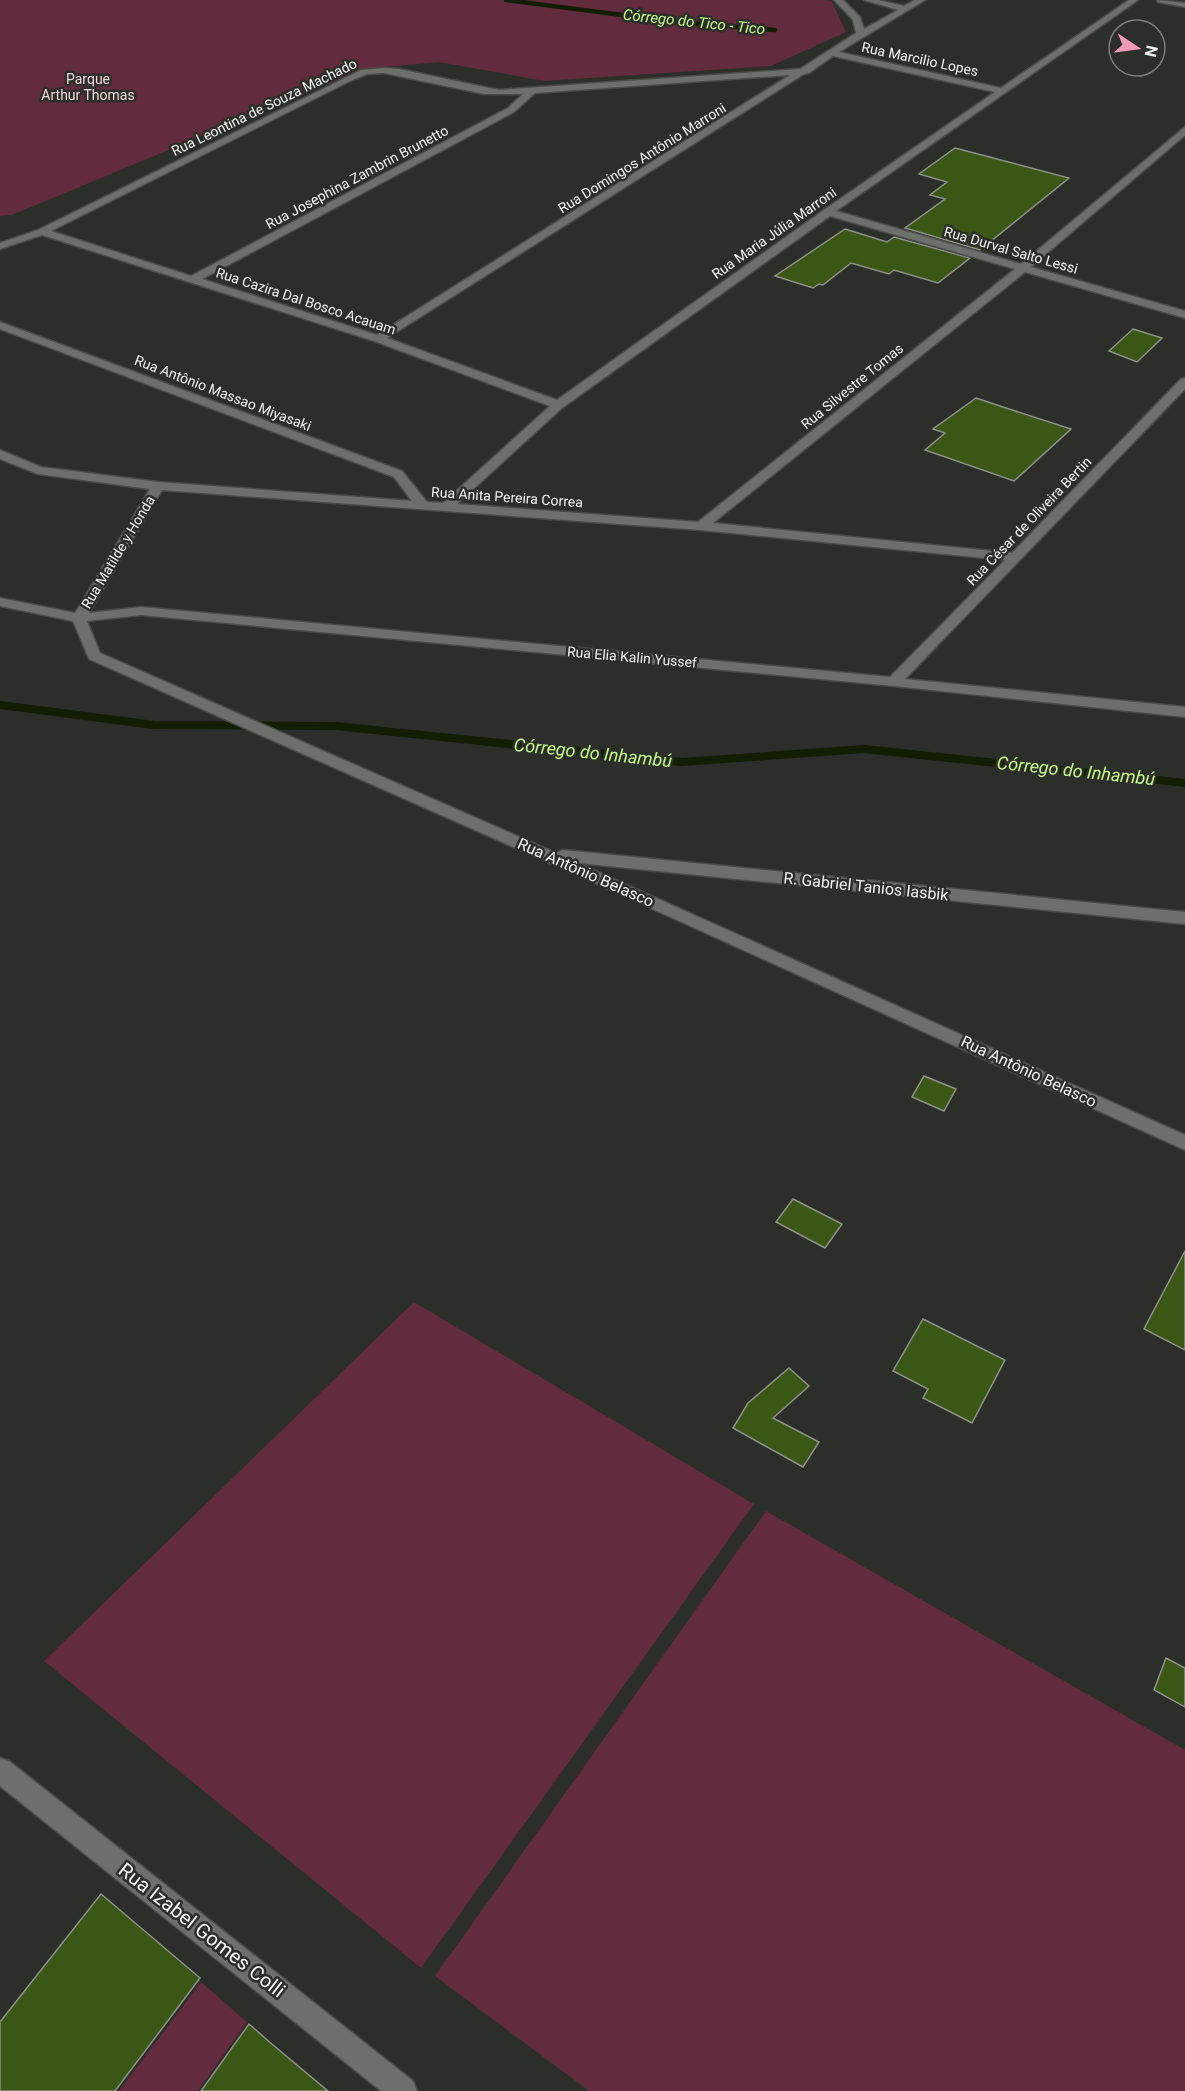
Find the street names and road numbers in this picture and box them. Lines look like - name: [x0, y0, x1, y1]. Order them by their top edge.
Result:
- street label: Rua Marcilio Lopes: [860, 39, 980, 79]
- street label: Rua Leontina de Souza Machado: [169, 55, 359, 159]
- street label: Rua Domingos Antônio Marroni: [555, 100, 729, 216]
- street label: Rua Josephina Zambrin Brunetto: [263, 122, 451, 232]
- street label: Rua Maria Júlia Marroni: [709, 184, 839, 282]
- street label: Rua Durval Salto Lessi: [942, 223, 1080, 277]
- street label: Rua Cazira Dal Bosco Acauam: [214, 264, 398, 338]
- street label: Rua Silvestre Tomas: [798, 340, 906, 432]
- street label: Rua Antônio Massao Miyasaki: [132, 352, 314, 434]
- street label: Rua César de Oliveira Bertin: [963, 453, 1095, 589]
- street label: Rua Anita Pereira Correa: [431, 484, 583, 510]
- street label: Rua Matilde y Honda: [78, 493, 158, 611]
- street label: Rua Elia Kalin Yussef: [566, 643, 698, 671]
- street label: Rua Antônio Belasco: [515, 834, 657, 911]
- street label: R. Gabriel Tanios Iasbik: [783, 868, 950, 905]
- street label: Rua Antônio Belasco: [958, 1032, 1100, 1111]
- street label: Rua Izabel Gomes Colli: [114, 1858, 290, 2002]

